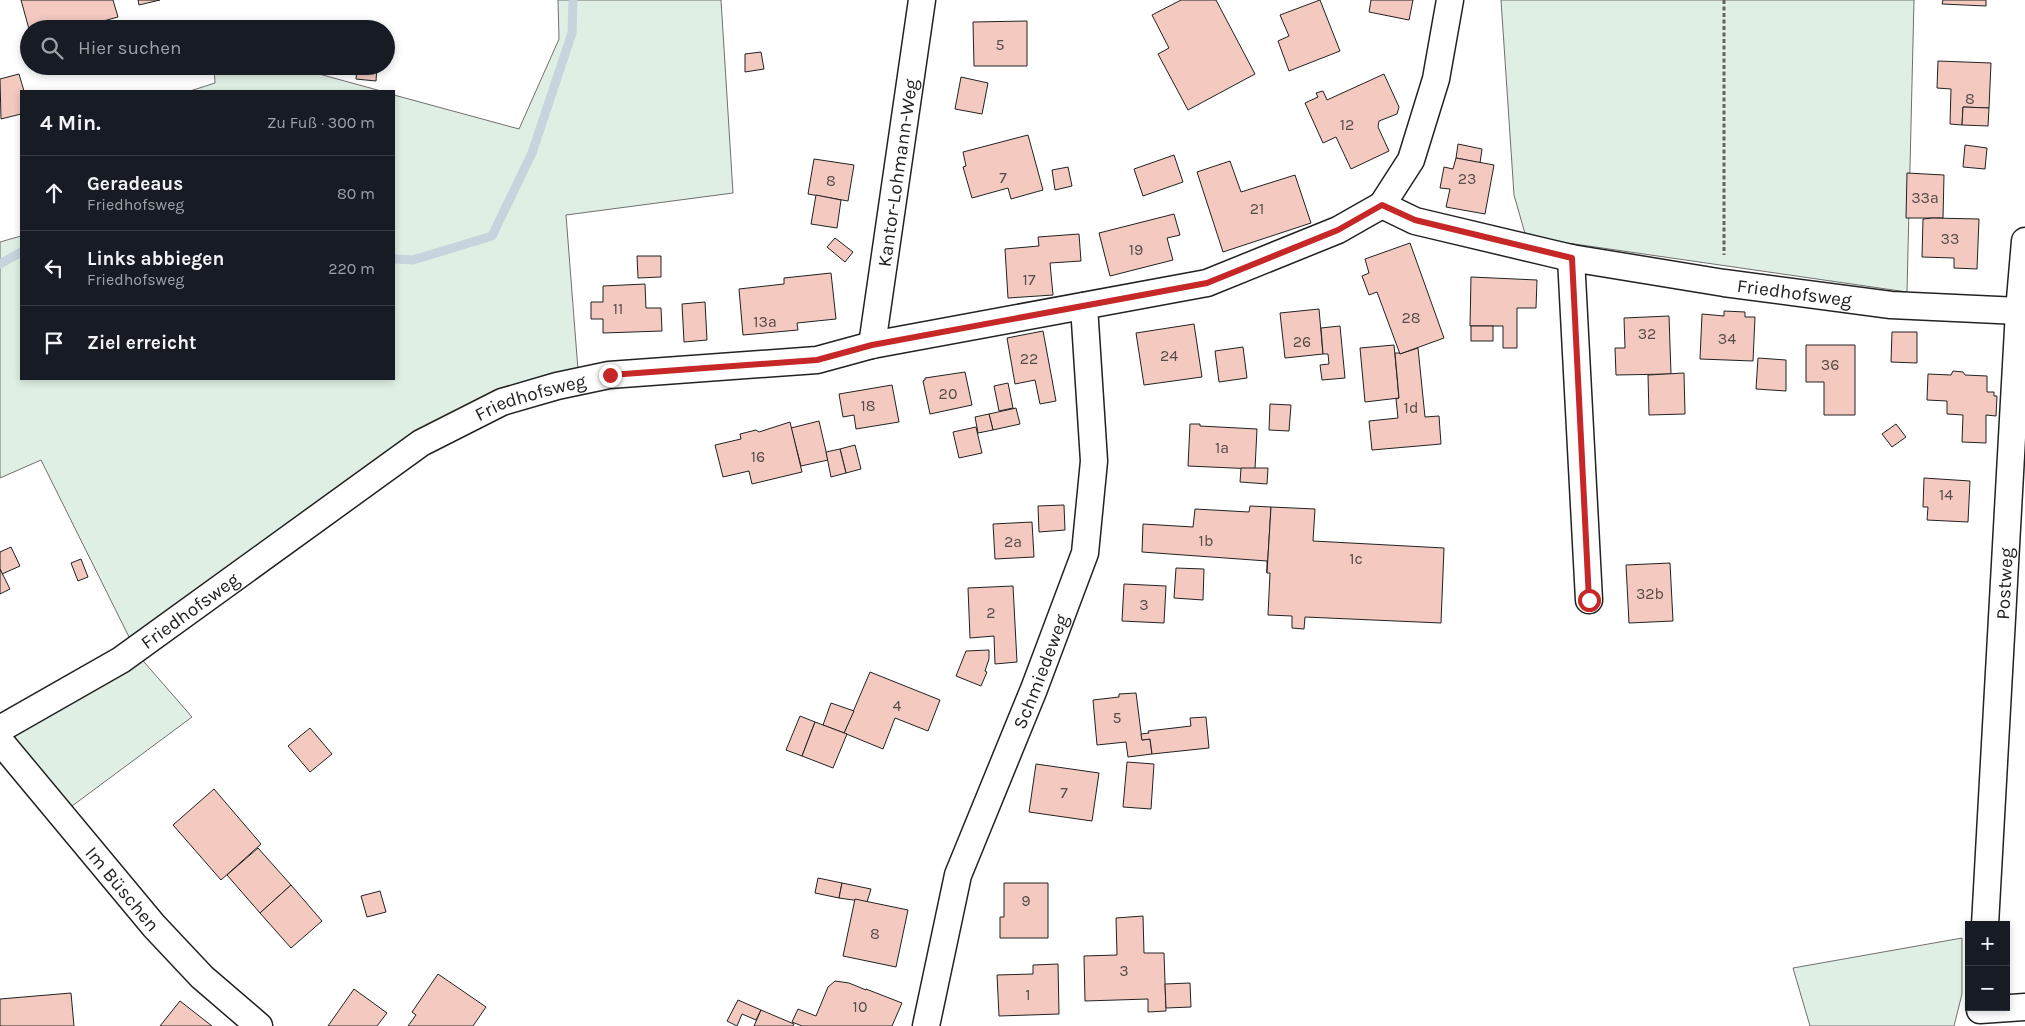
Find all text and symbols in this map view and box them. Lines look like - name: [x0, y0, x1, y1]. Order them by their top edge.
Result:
- search box: [20, 20, 395, 75]
- icon: search: [38, 34, 66, 62]
- house number: 5: [995, 35, 1005, 54]
- text: Hier suchen: [78, 37, 181, 59]
- street label: Kantor-Lohmann-Weg: [873, 77, 922, 269]
- house number: 8: [1965, 89, 1975, 108]
- text: 4 Min.: [40, 111, 101, 135]
- text: Zu Fuß · 300 m: [267, 113, 375, 132]
- house number: 12: [1340, 115, 1354, 134]
- house number: 7: [999, 168, 1007, 187]
- house number: 23: [1458, 169, 1476, 188]
- house number: 8: [826, 171, 836, 190]
- text: Geradeaus: [87, 173, 183, 195]
- icon: ahead: [40, 179, 68, 207]
- text: 80 m: [337, 184, 375, 203]
- house number: 33a: [1911, 188, 1939, 207]
- text: Friedhofsweg: [87, 195, 184, 214]
- house number: 21: [1250, 199, 1264, 218]
- house number: 33: [1941, 229, 1959, 248]
- house number: 19: [1129, 240, 1143, 259]
- text: Links abbiegen: [87, 248, 224, 270]
- icon: left: [40, 254, 68, 282]
- text: 220 m: [328, 259, 375, 278]
- text: Friedhofsweg: [87, 270, 184, 289]
- house number: 17: [1023, 270, 1036, 289]
- street label: Friedhofsweg: [1735, 275, 1853, 312]
- house number: 11: [613, 299, 623, 318]
- house number: 28: [1401, 308, 1421, 327]
- house number: 13a: [753, 312, 777, 331]
- house number: 32: [1638, 324, 1656, 343]
- icon: arrive: [40, 329, 68, 357]
- house number: 34: [1718, 329, 1736, 348]
- text: Ziel erreicht: [87, 332, 197, 354]
- house number: 26: [1293, 332, 1311, 351]
- house number: 24: [1160, 346, 1178, 365]
- house number: 22: [1020, 349, 1038, 368]
- house number: 36: [1821, 355, 1839, 374]
- route end: [599, 364, 622, 387]
- street label: Friedhofsweg: [471, 370, 588, 426]
- house number: 20: [939, 384, 957, 403]
- house number: 18: [860, 396, 876, 415]
- house number: 1d: [1404, 398, 1418, 417]
- house number: 1a: [1215, 438, 1229, 457]
- house number: 16: [751, 447, 765, 466]
- house number: 14: [1939, 485, 1953, 504]
- house number: 1b: [1199, 531, 1213, 550]
- house number: 2a: [1004, 532, 1022, 551]
- street label: Postweg: [1992, 547, 2018, 620]
- house number: 1c: [1349, 549, 1363, 568]
- street label: Friedhofsweg: [137, 568, 244, 654]
- house number: 32b: [1636, 584, 1664, 603]
- route start: [1578, 589, 1601, 612]
- house number: 3: [1139, 595, 1149, 614]
- house number: 2: [986, 603, 996, 622]
- street label: Schmiedeweg: [1009, 611, 1073, 732]
- house number: 4: [893, 696, 902, 715]
- house number: 5: [1112, 708, 1122, 727]
- house number: 7: [1060, 783, 1068, 802]
- street label: Im Büschen: [81, 842, 164, 936]
- house number: 9: [1021, 891, 1031, 910]
- map controls: [1965, 921, 2010, 1011]
- button: +: [1965, 921, 2010, 966]
- house number: 8: [870, 924, 880, 943]
- house number: 3: [1119, 961, 1129, 980]
- button: −: [1965, 966, 2010, 1011]
- house number: 1: [1025, 985, 1031, 1004]
- house number: 10: [853, 997, 867, 1016]

